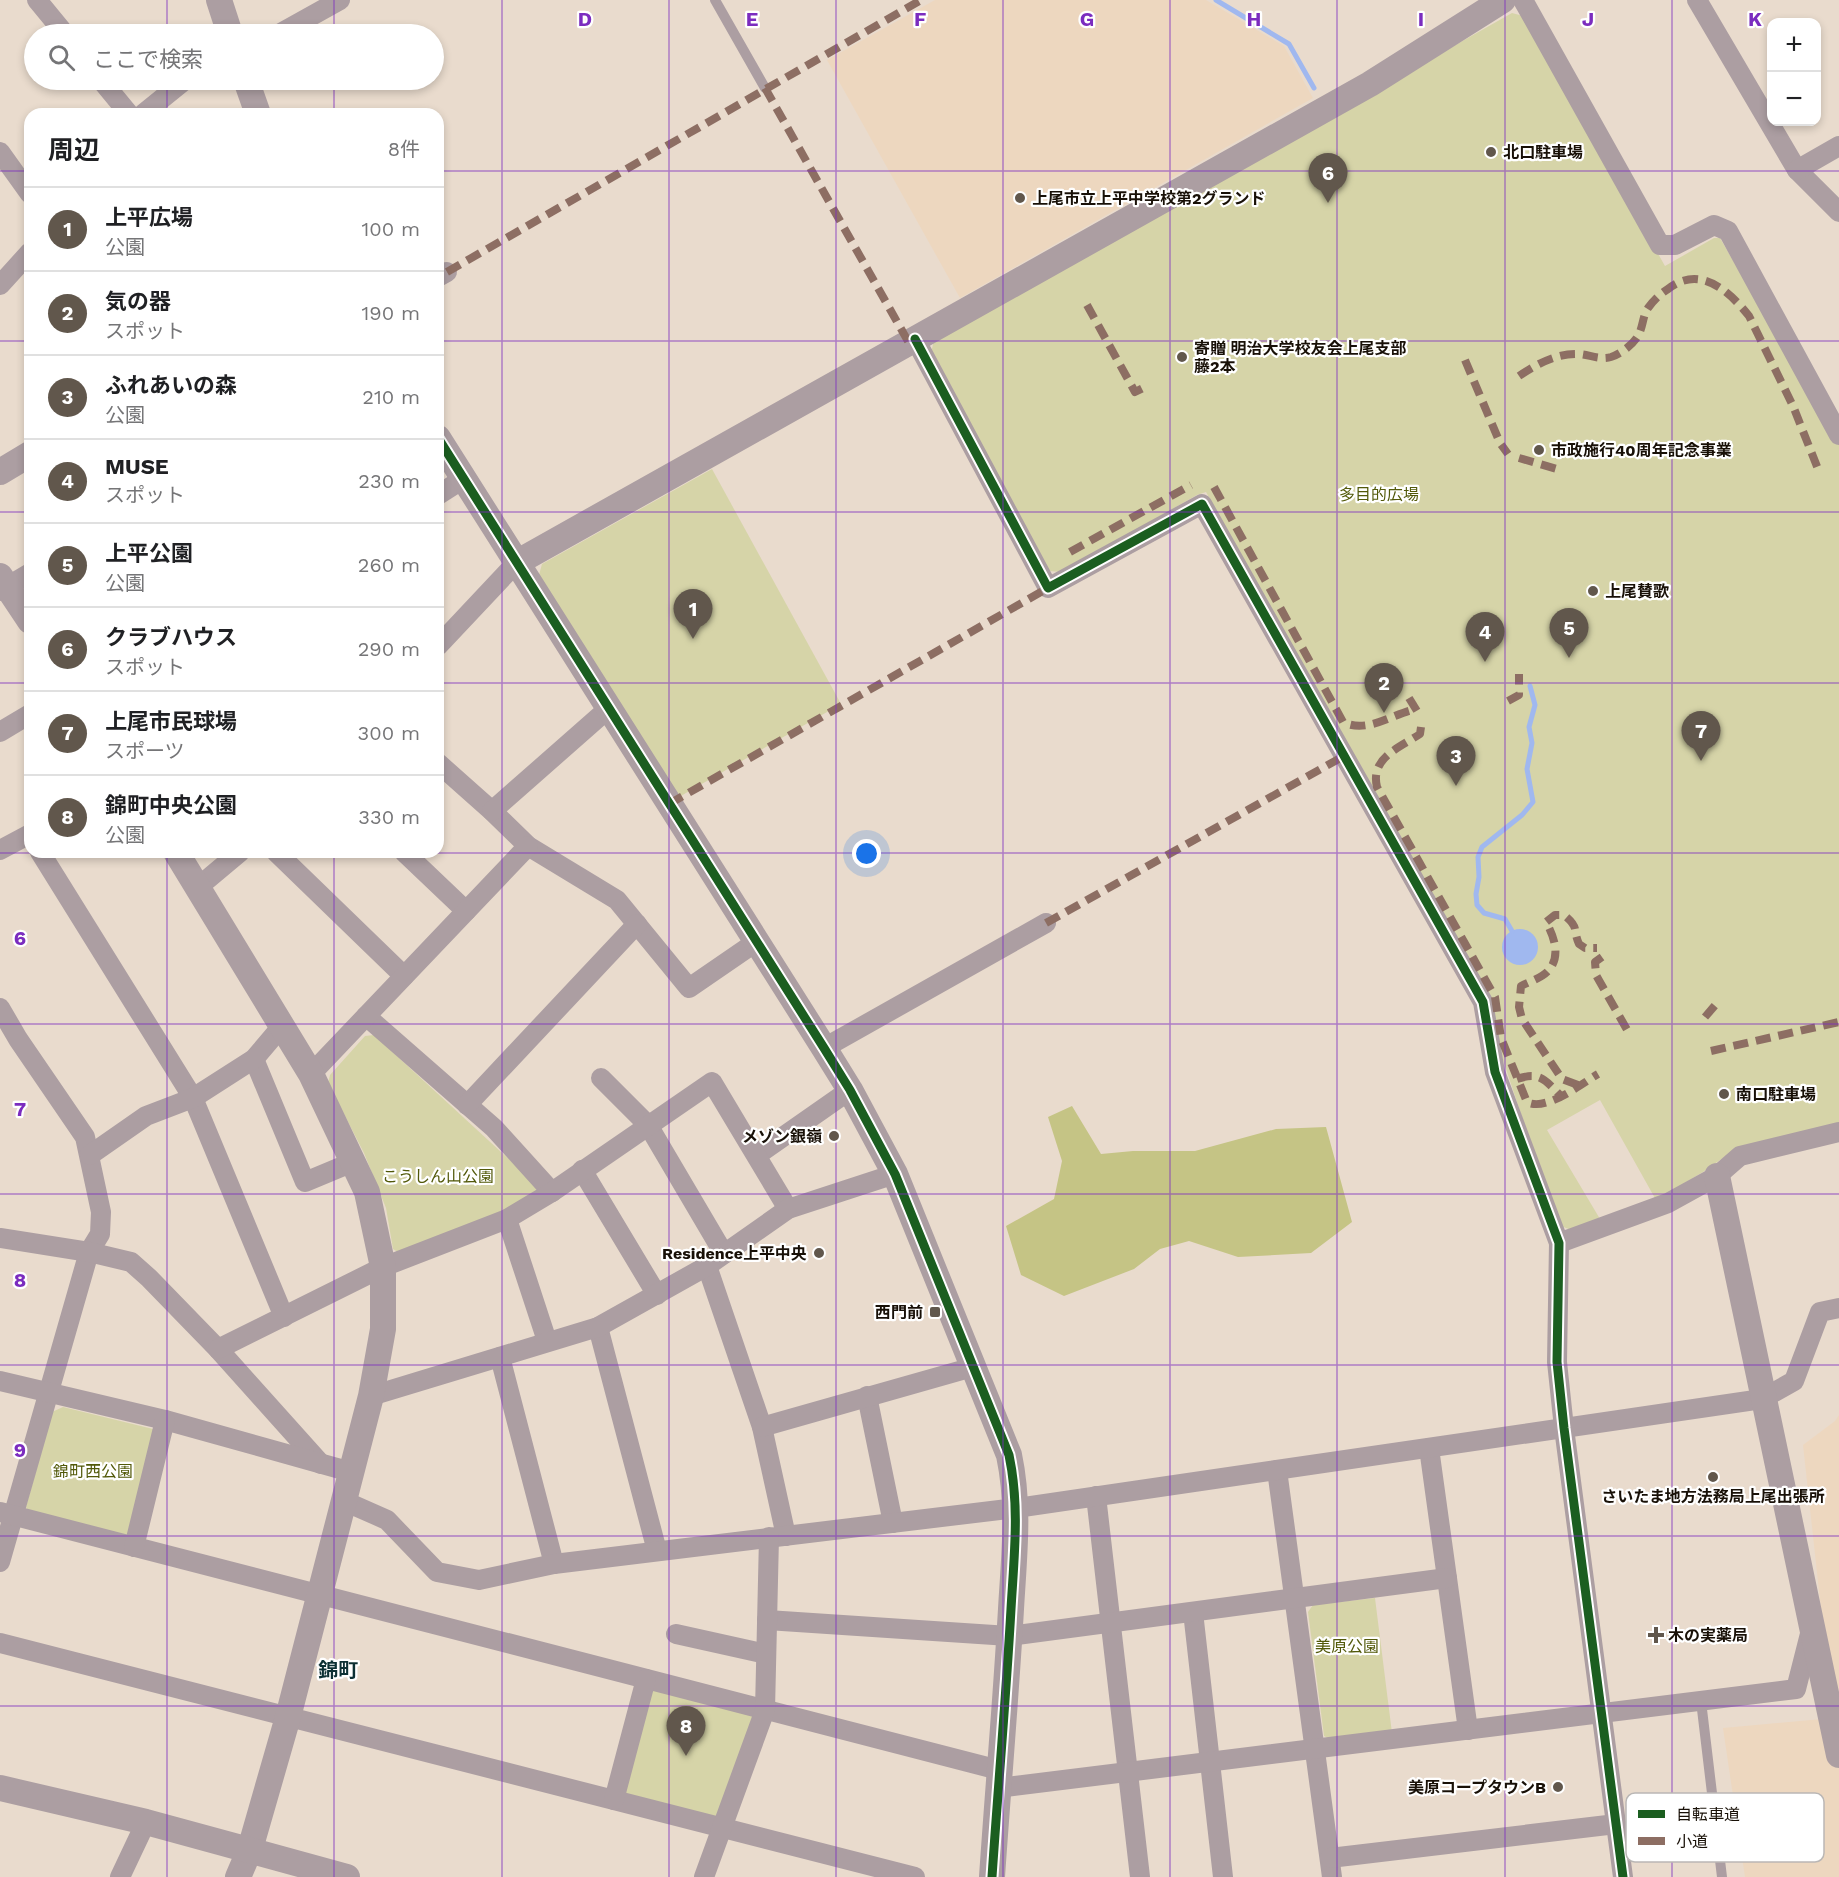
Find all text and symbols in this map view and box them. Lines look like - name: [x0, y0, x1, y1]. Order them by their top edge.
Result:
- text: D: [578, 7, 592, 31]
- text: E: [746, 7, 758, 31]
- text: F: [914, 7, 926, 31]
- text: G: [1080, 7, 1094, 31]
- text: H: [1247, 7, 1261, 31]
- text: I: [1418, 7, 1424, 31]
- text: J: [1582, 7, 1594, 31]
- text: K: [1748, 7, 1762, 31]
- map controls: [1767, 18, 1821, 126]
- button: +: [1767, 18, 1821, 72]
- search box: [24, 24, 444, 90]
- icon: search: [45, 41, 78, 74]
- text: ここで検索: [93, 47, 203, 72]
- button: −: [1767, 72, 1821, 126]
- text: 周辺: [48, 135, 100, 165]
- text: 8件: [388, 137, 420, 161]
- place label: 北口駐車場: [1503, 143, 1583, 162]
- marker: 北口駐車場: [1484, 145, 1498, 159]
- pin: 6: [1308, 154, 1348, 203]
- place label: 上尾市立上平中学校第2グランド: [1032, 189, 1266, 208]
- marker: 上尾市立上平中学校第2グランド: [1013, 191, 1027, 205]
- text: 上平広場: [105, 205, 193, 230]
- text: 1: [63, 217, 72, 241]
- text: 100 m: [361, 217, 420, 241]
- text: 公園: [105, 235, 145, 259]
- text: 気の器: [105, 289, 171, 314]
- text: 2: [62, 301, 73, 325]
- text: 190 m: [362, 301, 420, 325]
- text: スポット: [105, 319, 185, 343]
- place label: 寄贈 明治大学校友会上尾支部 藤2本: [1194, 339, 1407, 376]
- marker: 寄贈 明治大学校友会上尾支部 藤2本: [1175, 350, 1189, 364]
- text: ふれあいの森: [105, 373, 237, 398]
- text: 3: [62, 385, 73, 409]
- text: 210 m: [362, 385, 420, 409]
- text: 公園: [105, 403, 145, 427]
- place label: 市政施行40周年記念事業: [1551, 441, 1732, 460]
- marker: 市政施行40周年記念事業: [1532, 443, 1546, 457]
- text: MUSE: [105, 454, 169, 479]
- text: 4: [61, 469, 74, 493]
- text: 230 m: [358, 469, 420, 493]
- text: スポット: [105, 483, 185, 507]
- park label: 多目的広場: [1339, 485, 1419, 504]
- text: 上平公園: [105, 541, 193, 566]
- text: 5: [62, 553, 73, 577]
- text: 260 m: [358, 553, 420, 577]
- text: 公園: [105, 571, 145, 595]
- place label: 上尾賛歌: [1605, 582, 1669, 601]
- marker: 上尾賛歌: [1586, 584, 1600, 598]
- pin: 1: [674, 590, 712, 639]
- pin: 5: [1550, 608, 1588, 658]
- pin: 4: [1466, 612, 1504, 662]
- text: クラブハウス: [105, 625, 237, 650]
- text: 6: [61, 637, 74, 661]
- text: 290 m: [358, 637, 420, 661]
- text: スポット: [105, 655, 185, 679]
- pin: 2: [1364, 664, 1404, 713]
- text: 上尾市民球場: [105, 709, 237, 734]
- pin: 7: [1682, 712, 1720, 761]
- text: 7: [61, 721, 74, 745]
- text: 300 m: [358, 721, 420, 745]
- pin: 3: [1436, 736, 1476, 786]
- text: スポーツ: [105, 739, 185, 763]
- text: 錦町中央公園: [105, 793, 237, 818]
- text: 8: [61, 805, 74, 829]
- text: 330 m: [358, 805, 420, 829]
- text: 公園: [105, 823, 145, 847]
- your location: [852, 839, 881, 868]
- text: 6: [14, 926, 26, 950]
- place label: 南口駐車場: [1736, 1085, 1816, 1104]
- marker: 南口駐車場: [1717, 1087, 1731, 1101]
- text: 7: [14, 1097, 26, 1121]
- place label: メゾン銀嶺: [742, 1127, 822, 1146]
- marker: メゾン銀嶺: [827, 1129, 841, 1143]
- park label: こうしん山公園: [382, 1167, 494, 1186]
- place label: Residence上平中央: [662, 1244, 807, 1263]
- marker: Residence上平中央: [812, 1246, 826, 1260]
- text: 8: [14, 1268, 26, 1292]
- place label: 西門前: [875, 1303, 923, 1322]
- marker: 西門前: [928, 1305, 942, 1319]
- text: 9: [14, 1438, 26, 1462]
- park label: 錦町西公園: [53, 1462, 133, 1481]
- marker: さいたま地方法務局上尾出張所: [1706, 1470, 1720, 1484]
- place label: さいたま地方法務局上尾出張所: [1601, 1487, 1825, 1506]
- place label: 木の実薬局: [1668, 1626, 1748, 1645]
- marker: 木の実薬局: [1649, 1628, 1663, 1642]
- park label: 美原公園: [1315, 1637, 1379, 1656]
- district label: 錦町: [318, 1658, 358, 1682]
- pin: 8: [666, 1706, 706, 1756]
- place label: 美原コープタウンB: [1408, 1778, 1546, 1797]
- marker: 美原コープタウンB: [1551, 1780, 1565, 1794]
- legend: [1626, 1793, 1824, 1862]
- text: 自転車道: [1676, 1805, 1740, 1824]
- text: 小道: [1676, 1832, 1708, 1851]

